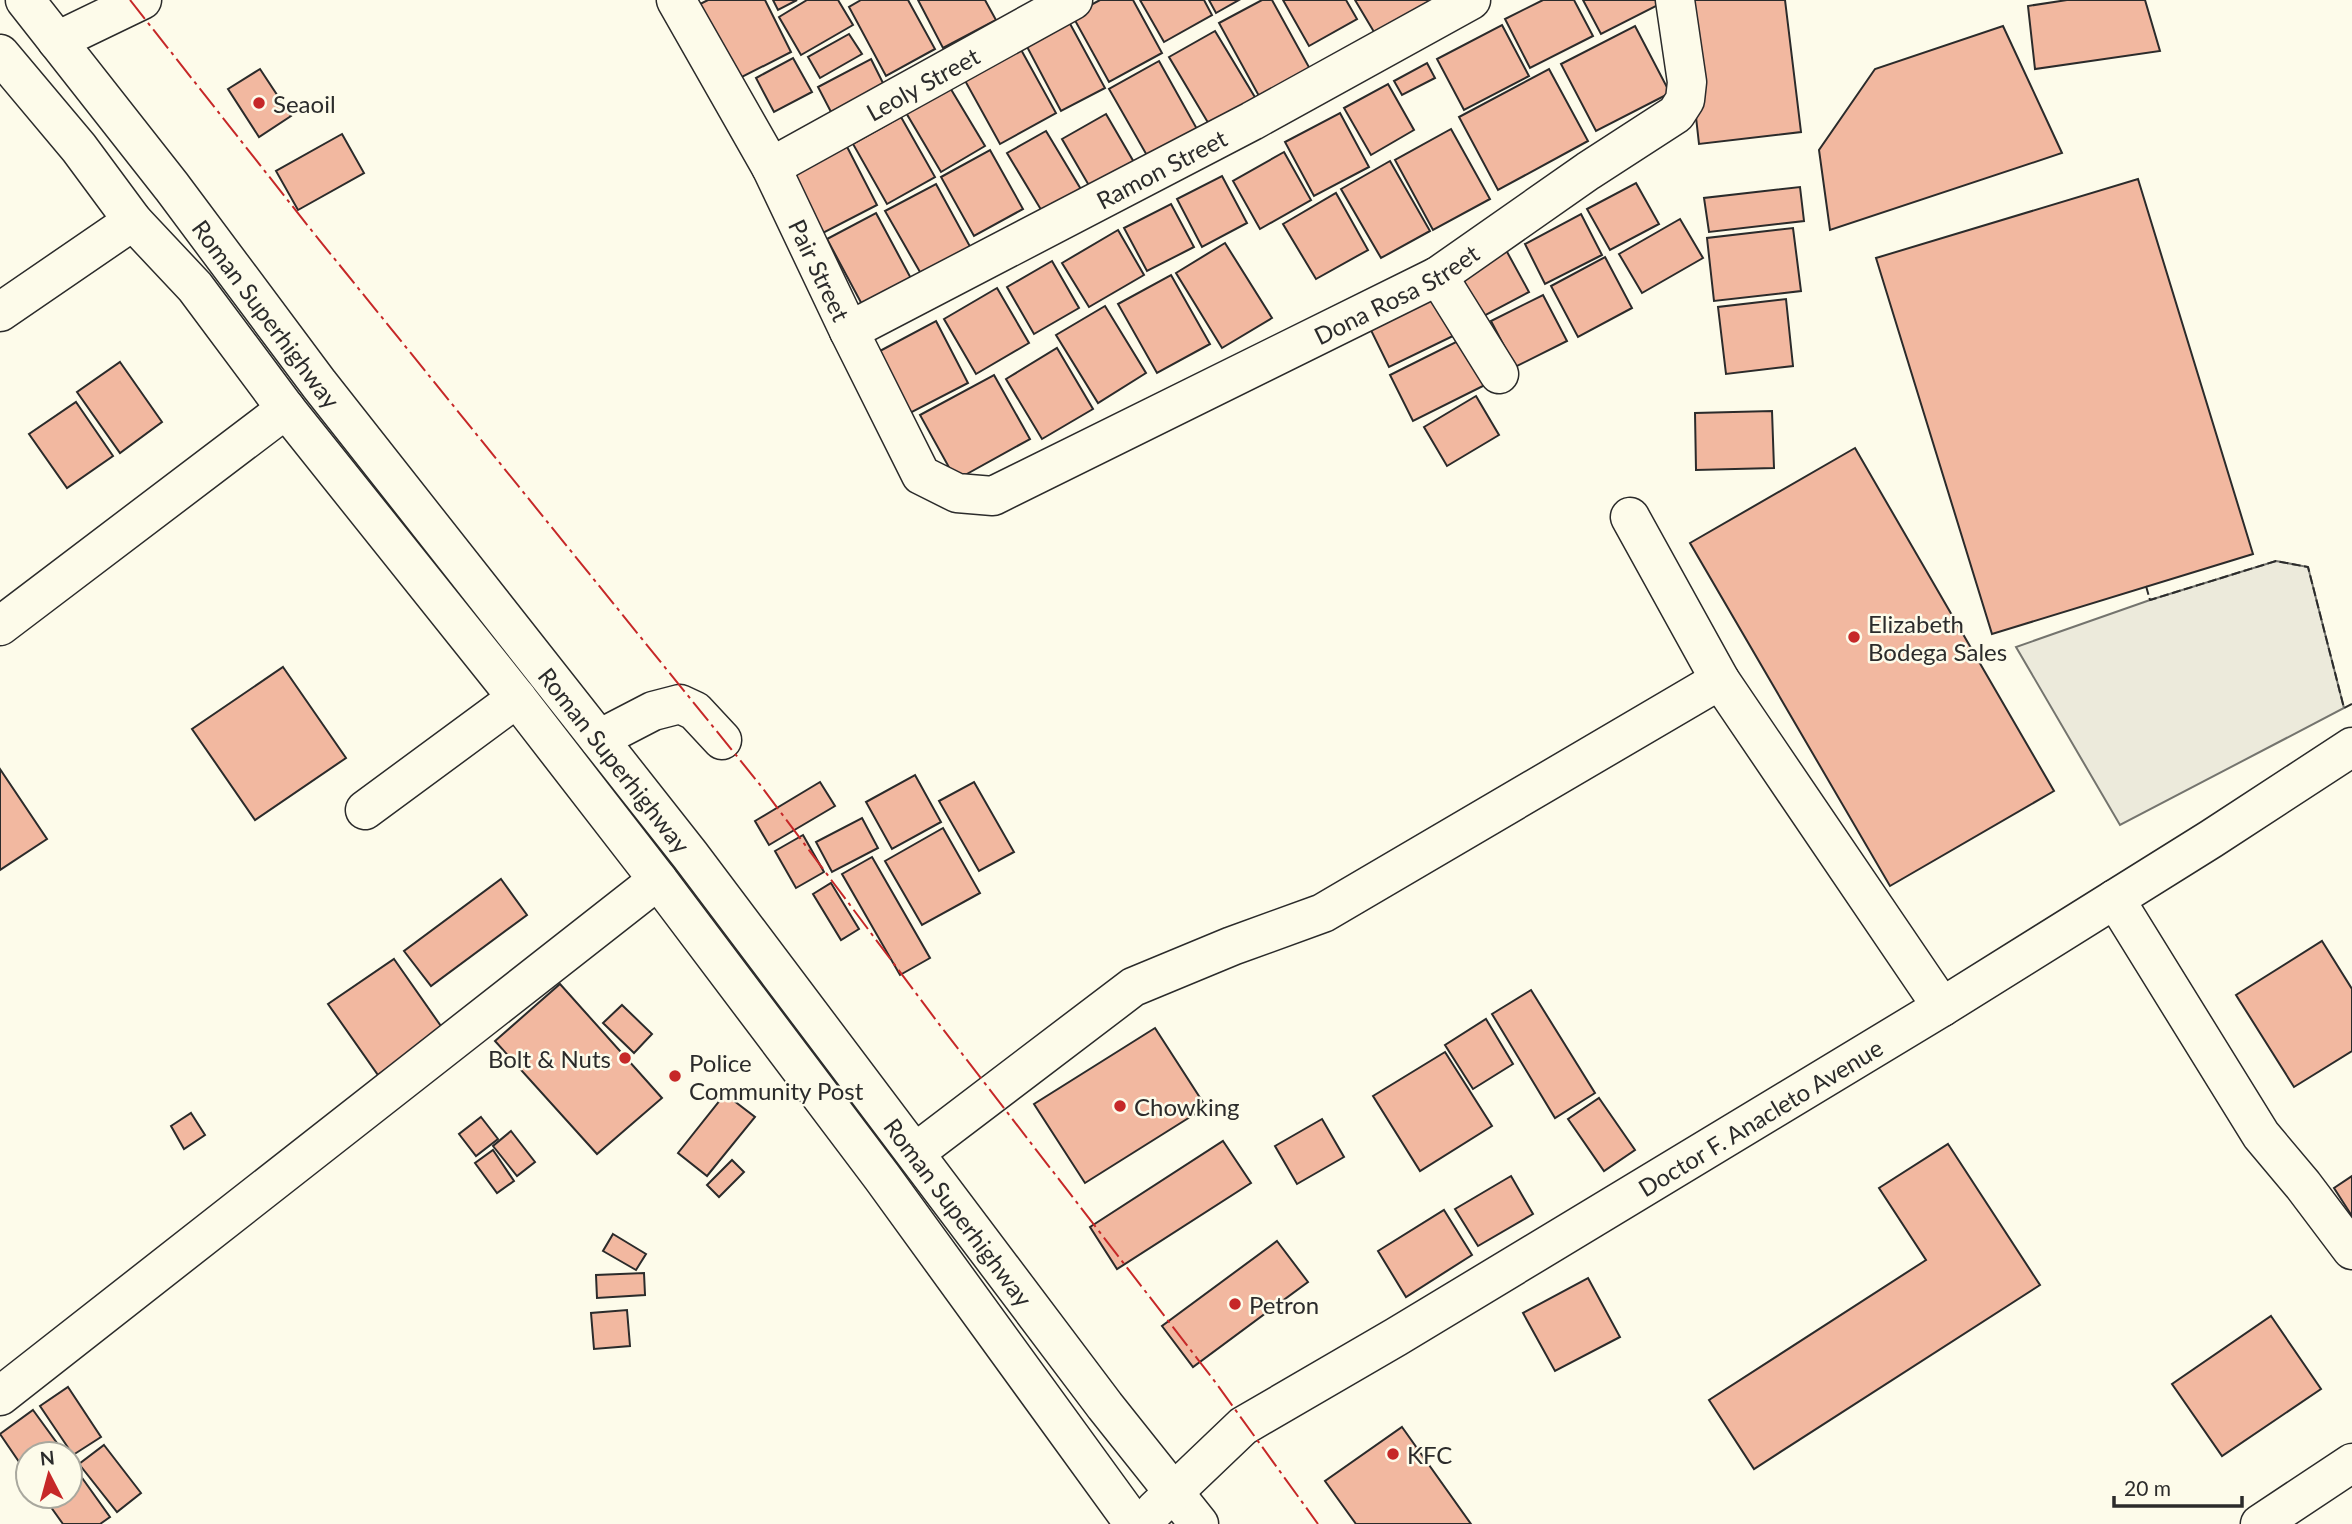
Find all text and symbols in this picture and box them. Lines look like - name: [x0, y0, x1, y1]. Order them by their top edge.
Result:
- street label: Leoly Street: [861, 40, 984, 126]
- place label: Seaoil: [273, 89, 336, 118]
- marker: Seaoil: [251, 95, 267, 111]
- street label: Ramon Street: [1091, 122, 1232, 214]
- street label: Roman Superhighway: [187, 214, 347, 414]
- street label: Pair Street: [783, 214, 857, 326]
- street label: Dona Rosa Street: [1309, 238, 1484, 350]
- place label: Elizabeth Bodega Sales: [1868, 609, 2007, 666]
- marker: Elizabeth Bodega Sales: [1846, 629, 1862, 645]
- street label: Roman Superhighway: [533, 661, 697, 859]
- street label: Doctor F. Anacleto Avenue: [1633, 1032, 1887, 1202]
- place label: Bolt & Nuts: [488, 1044, 611, 1073]
- place label: Police Community Post: [689, 1048, 864, 1105]
- marker: Bolt & Nuts: [617, 1050, 633, 1066]
- marker: Police Community Post: [667, 1068, 683, 1084]
- place label: Chowking: [1134, 1092, 1240, 1121]
- marker: Chowking: [1112, 1098, 1128, 1114]
- street label: Roman Superhighway: [879, 1112, 1039, 1312]
- place label: Petron: [1249, 1290, 1319, 1319]
- marker: Petron: [1227, 1296, 1243, 1312]
- north arrow: [14, 1440, 84, 1510]
- place label: KFC: [1407, 1440, 1452, 1469]
- text: N: [39, 1445, 56, 1470]
- marker: KFC: [1385, 1446, 1401, 1462]
- scale bar: [2114, 1464, 2242, 1508]
- text: 20 m: [2124, 1475, 2171, 1500]

